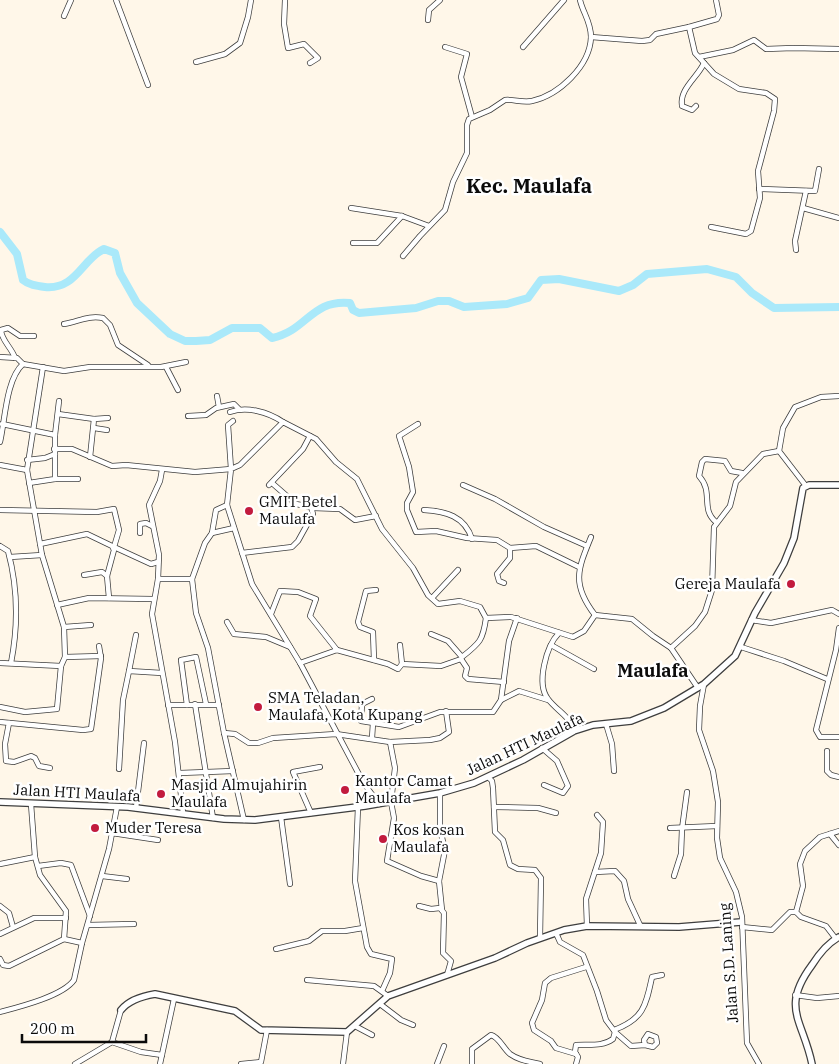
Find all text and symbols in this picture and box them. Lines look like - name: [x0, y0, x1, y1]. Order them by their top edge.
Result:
- district label: Kec. Maulafa: [466, 172, 592, 199]
- place label: GMIT Betel Maulafa: [259, 492, 337, 528]
- marker: GMIT Betel Maulafa: [243, 505, 255, 517]
- place label: Gereja Maulafa: [675, 574, 781, 593]
- marker: Gereja Maulafa: [785, 578, 797, 590]
- district label: Maulafa: [617, 659, 689, 682]
- place label: SMA Teladan, Maulafa, Kota Kupang: [268, 688, 422, 724]
- marker: SMA Teladan, Maulafa, Kota Kupang: [252, 701, 264, 713]
- street label: Jalan HTI Maulafa: [463, 708, 587, 779]
- place label: Kantor Camat Maulafa: [355, 771, 452, 807]
- place label: Masjid Almujahirin Maulafa: [171, 775, 308, 811]
- street label: Jalan HTI Maulafa: [13, 780, 141, 805]
- marker: Kantor Camat Maulafa: [339, 784, 351, 796]
- marker: Masjid Almujahirin Maulafa: [155, 788, 167, 800]
- place label: Muder Teresa: [105, 818, 202, 837]
- place label: Kos kosan Maulafa: [393, 820, 465, 856]
- marker: Muder Teresa: [89, 822, 101, 834]
- marker: Kos kosan Maulafa: [377, 833, 389, 845]
- street label: Jalan S.D. Laning: [715, 902, 742, 1024]
- scale bar: [22, 1012, 146, 1044]
- text: 200 m: [30, 1019, 75, 1038]

